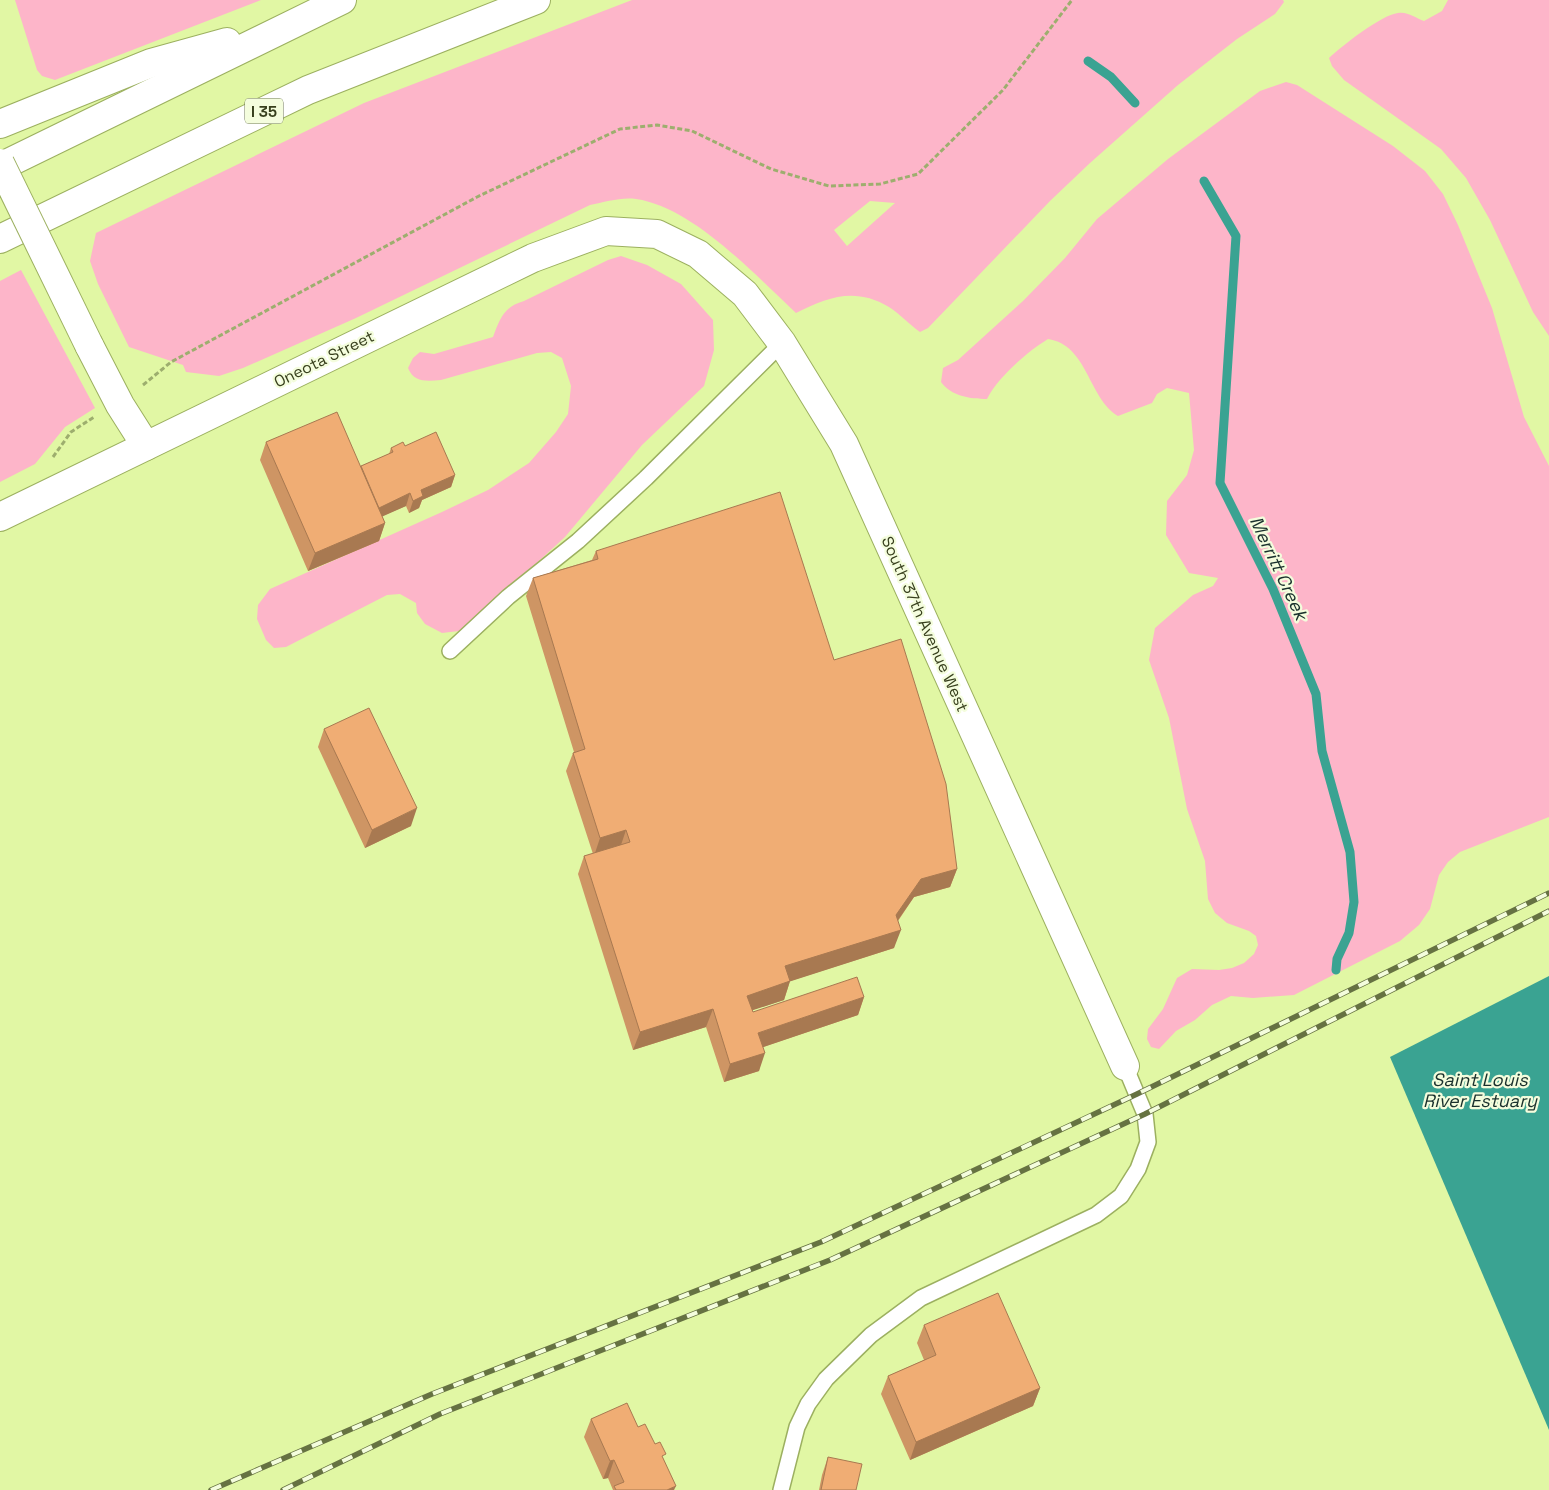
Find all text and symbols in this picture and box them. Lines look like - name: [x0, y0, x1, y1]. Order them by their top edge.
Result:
- road number: I 35: [245, 98, 283, 124]
- street label: Oneota Street: [270, 326, 378, 392]
- water label: Merritt Creek: [1245, 512, 1314, 626]
- street label: South 37th Avenue West: [877, 533, 973, 715]
- water label: Saint Louis River Estuary: [1423, 1068, 1538, 1112]

